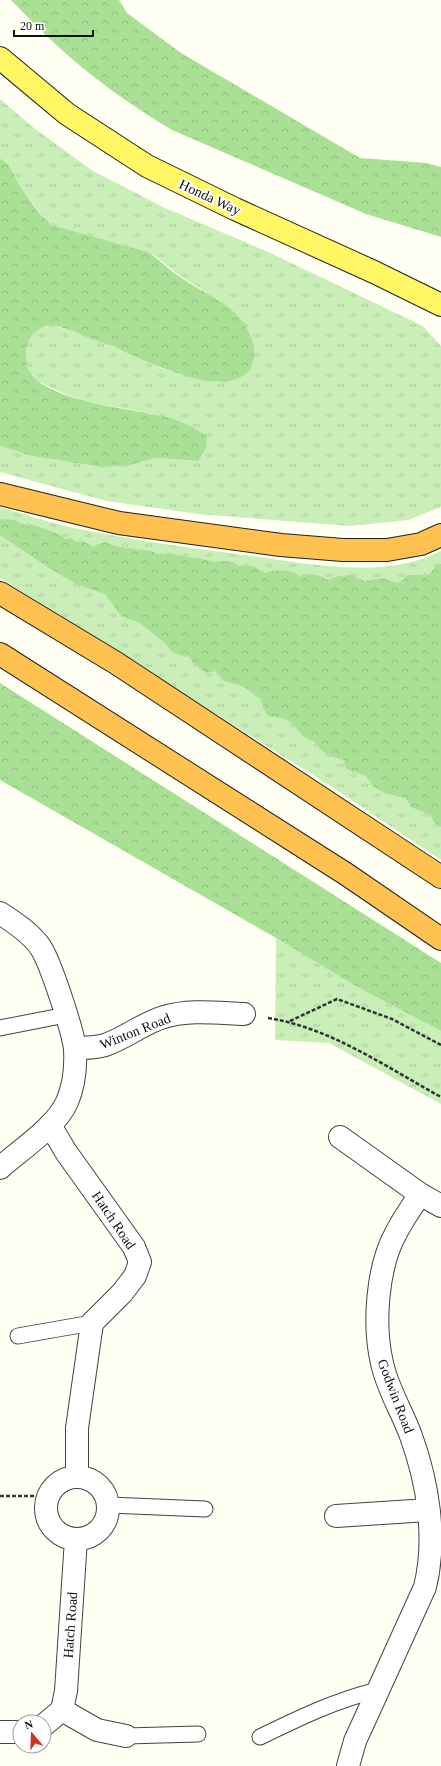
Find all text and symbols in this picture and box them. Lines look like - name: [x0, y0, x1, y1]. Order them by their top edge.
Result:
- scale bar: [14, 12, 93, 38]
- text: 20 m: [20, 19, 45, 33]
- street label: Honda Way: [177, 177, 243, 218]
- street label: Winton Road: [98, 1011, 173, 1052]
- street label: Hatch Road: [89, 1189, 138, 1252]
- street label: Godwin Road: [375, 1357, 417, 1435]
- street label: Hatch Road: [61, 1591, 80, 1659]
- north arrow: [12, 1714, 52, 1754]
- text: N: [23, 1718, 35, 1732]

